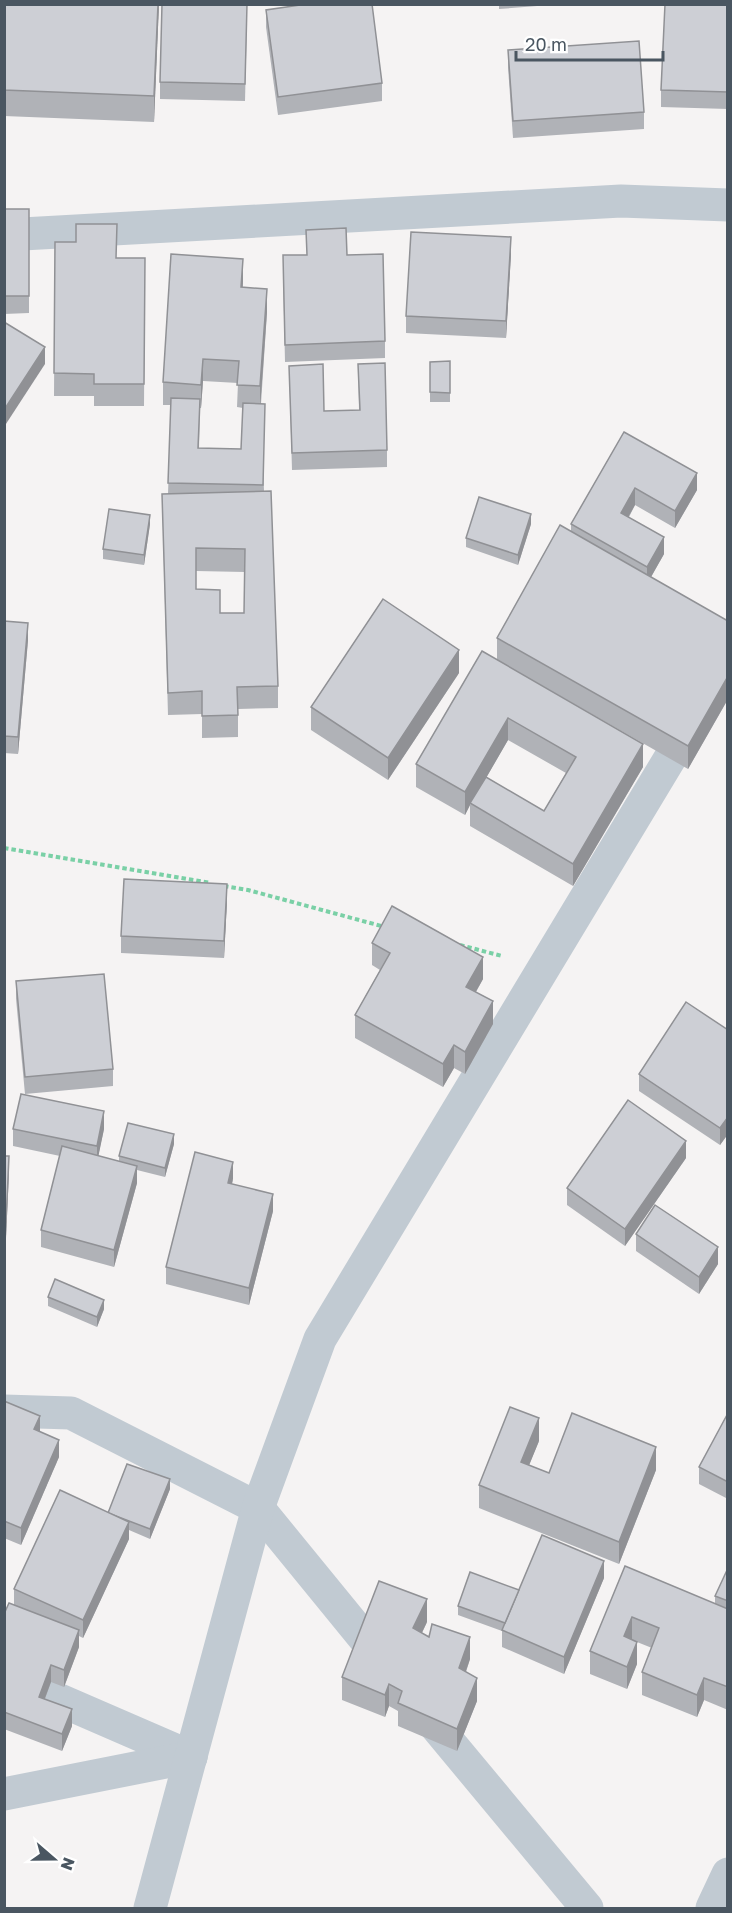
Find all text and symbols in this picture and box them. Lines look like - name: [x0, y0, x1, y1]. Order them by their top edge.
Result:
- scale bar: [516, 24, 663, 62]
- text: 20 m: [525, 33, 567, 55]
- north arrow: [24, 1829, 84, 1889]
- text: N: [57, 1855, 80, 1873]

